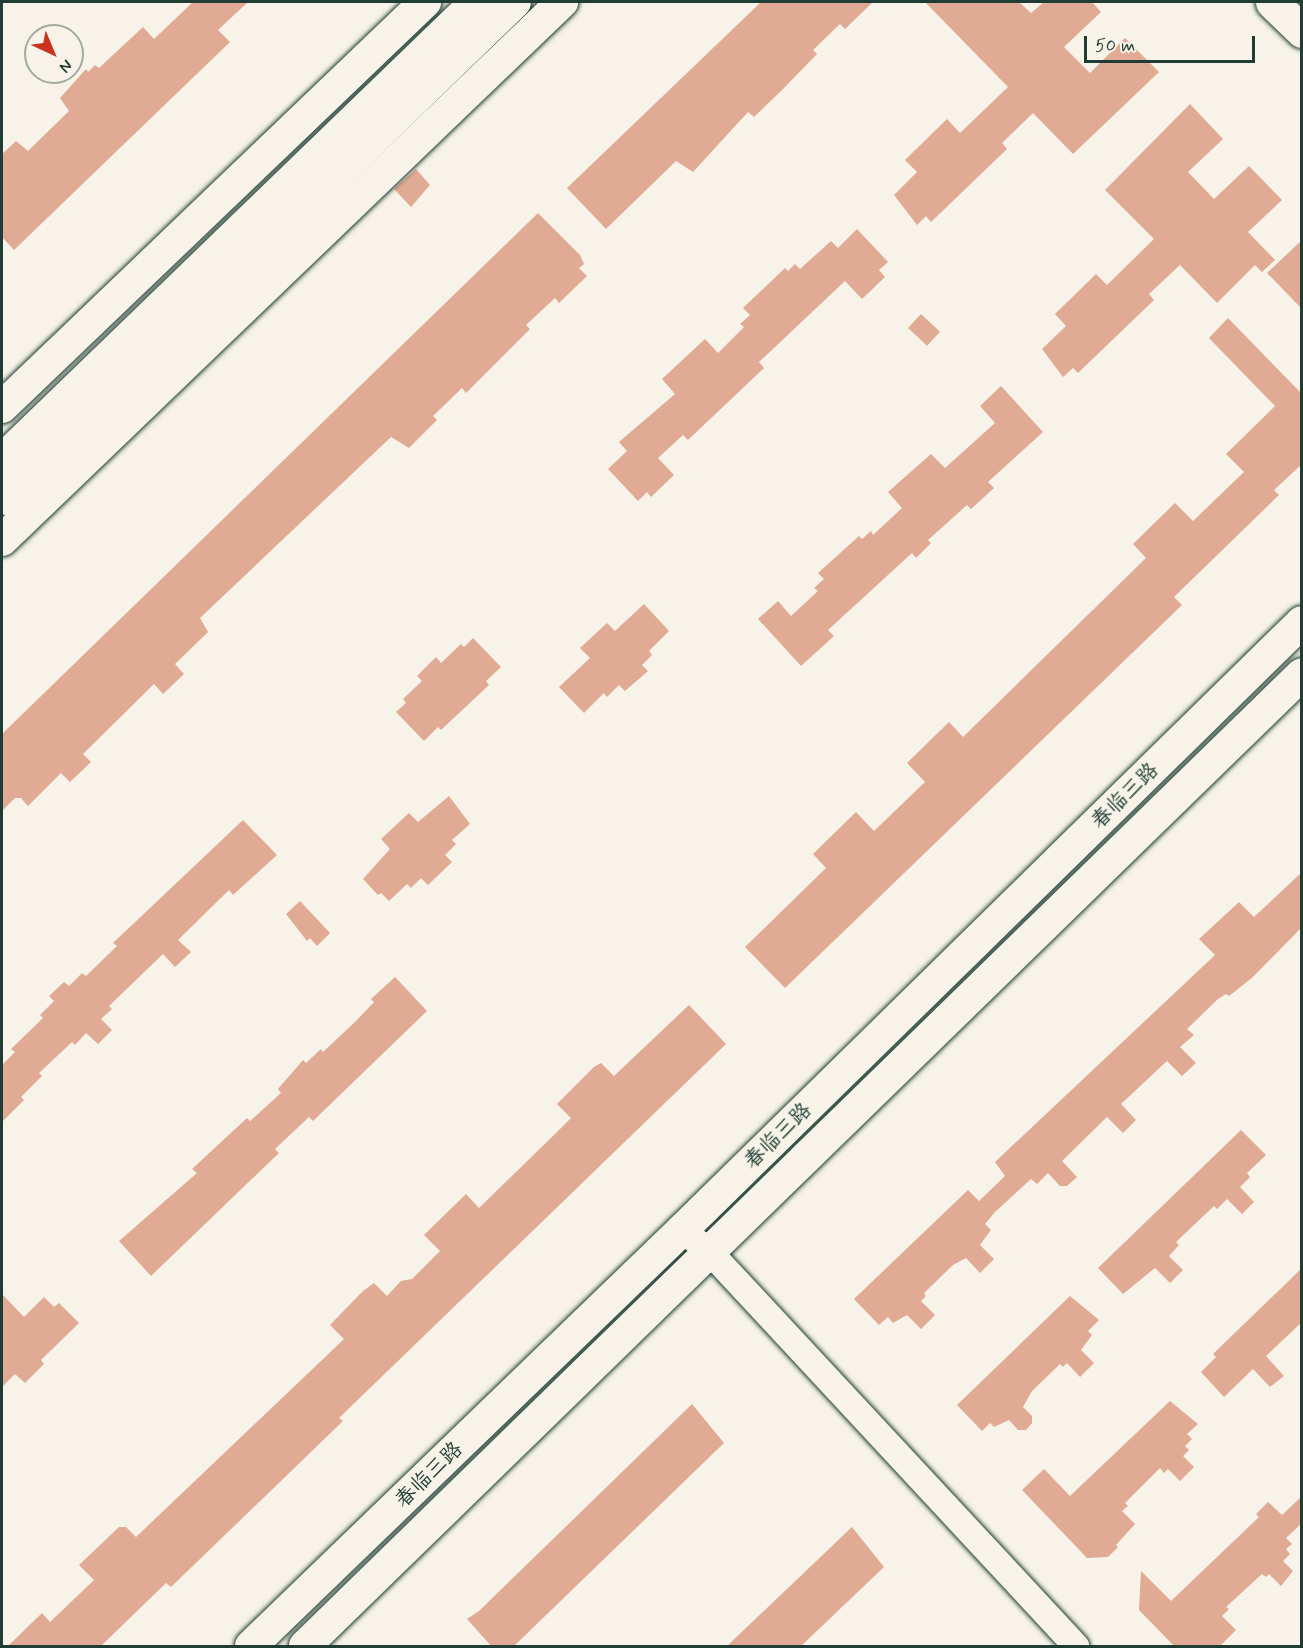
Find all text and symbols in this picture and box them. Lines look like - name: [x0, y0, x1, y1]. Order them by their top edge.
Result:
- north arrow: [24, 24, 84, 84]
- scale bar: [1087, 24, 1258, 62]
- text: 50 m: [1095, 34, 1135, 58]
- text: N: [54, 55, 77, 77]
- street label: 春临三路: [1086, 758, 1164, 834]
- street label: 春临三路: [739, 1098, 817, 1174]
- street label: 春临三路: [390, 1437, 468, 1513]

